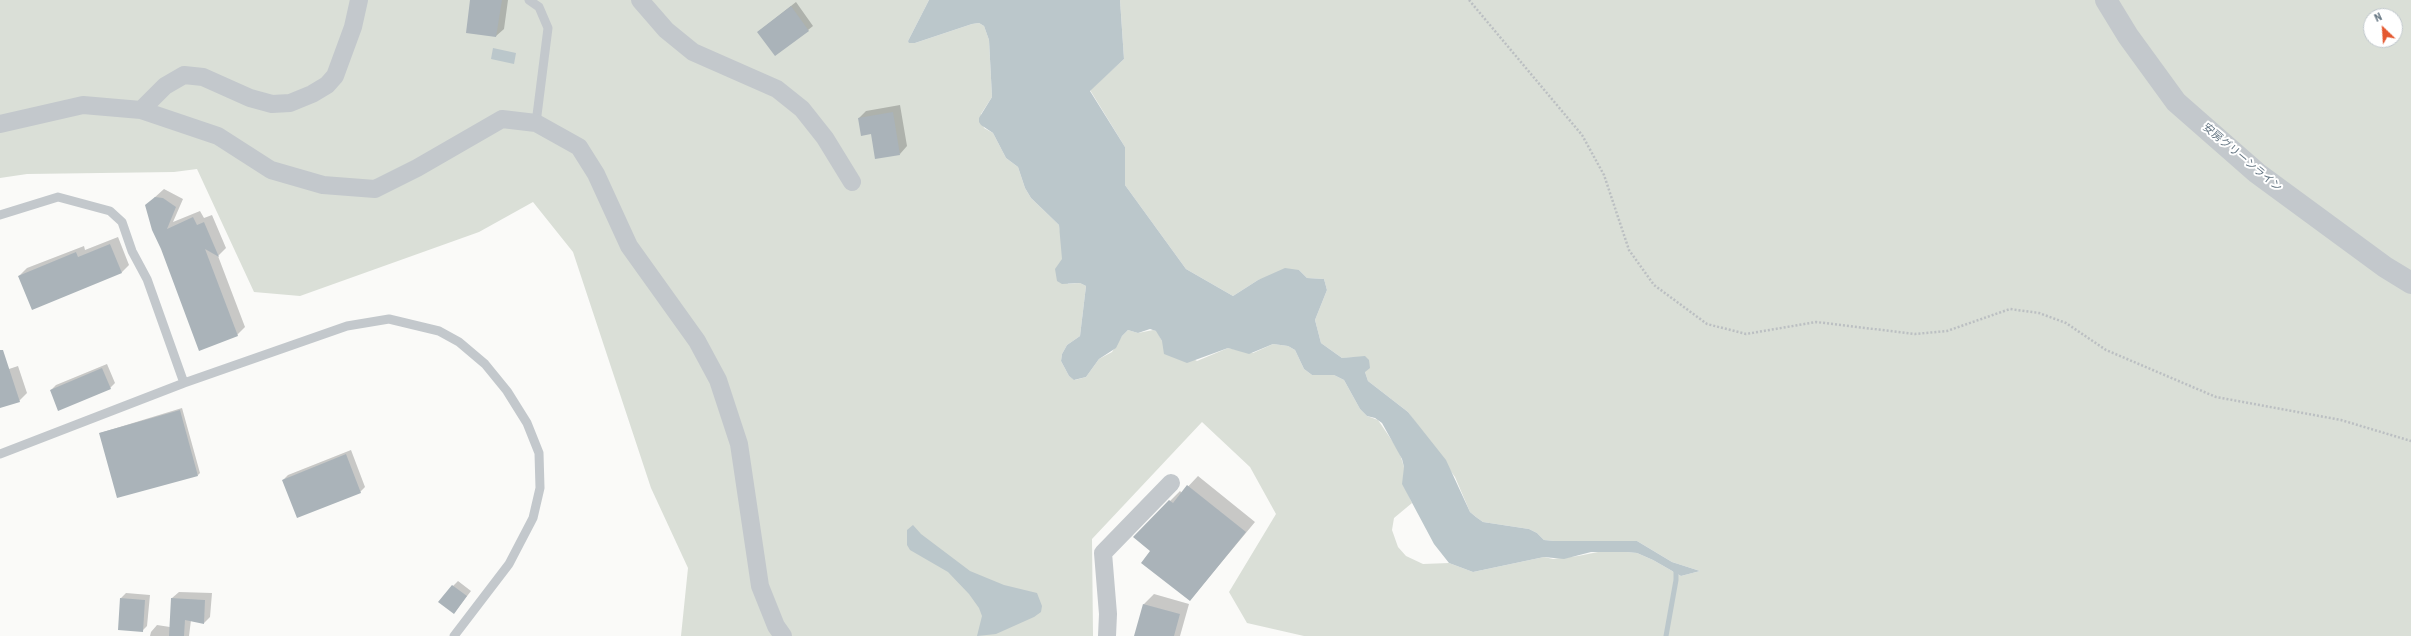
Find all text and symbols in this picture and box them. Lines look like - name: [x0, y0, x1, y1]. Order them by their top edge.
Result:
- north arrow: [2363, 8, 2403, 48]
- text: N: [2372, 10, 2384, 25]
- street label: 安房グリーンライン: [2200, 121, 2284, 195]

